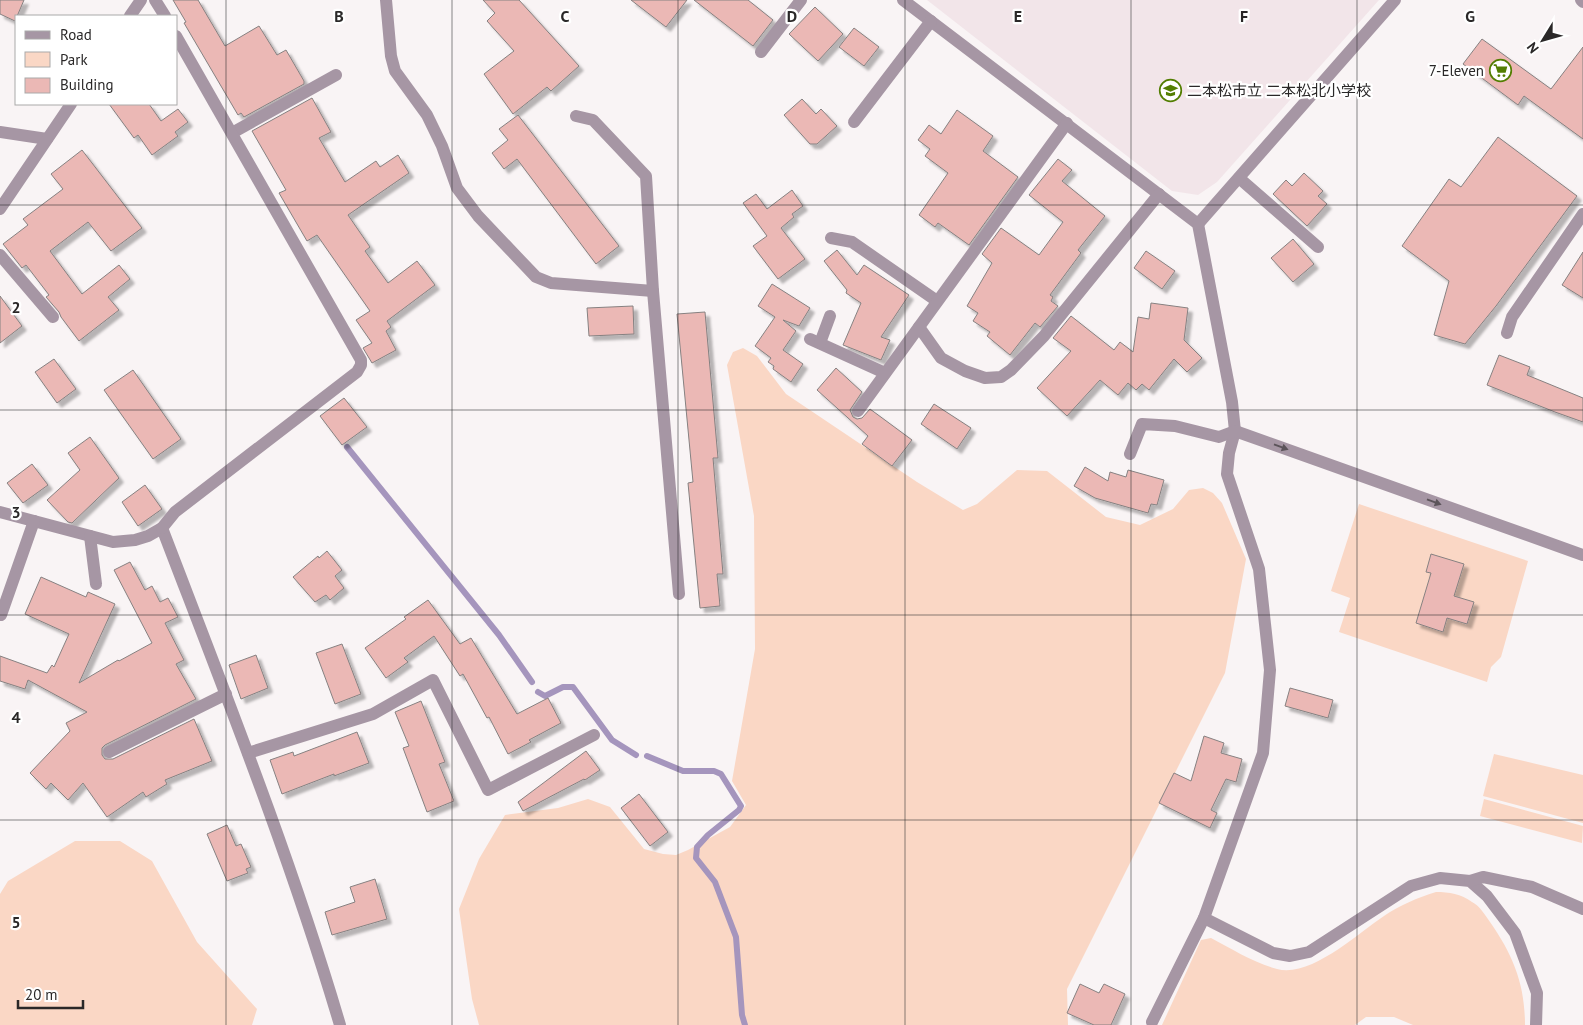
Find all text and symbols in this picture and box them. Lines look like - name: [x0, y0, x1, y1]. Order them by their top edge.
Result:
- text: B: [334, 6, 344, 26]
- text: C: [561, 6, 570, 26]
- text: D: [787, 6, 797, 26]
- text: E: [1014, 6, 1022, 26]
- text: F: [1240, 6, 1248, 26]
- text: G: [1465, 6, 1475, 26]
- legend: [15, 15, 178, 105]
- north arrow: [1518, 15, 1568, 65]
- text: Road: [60, 25, 92, 44]
- text: N: [1523, 39, 1543, 57]
- text: Park: [60, 50, 88, 69]
- supermarket icon: 7-Eleven: [1488, 59, 1512, 83]
- place label: 7-Eleven: [1429, 61, 1484, 80]
- text: Building: [60, 75, 114, 94]
- school or university icon: 二本松市立 二本松北小学校: [1159, 79, 1183, 103]
- place label: 二本松市立 二本松北小学校: [1187, 81, 1371, 100]
- text: 2: [11, 297, 21, 317]
- one-way arrow: [1274, 443, 1289, 451]
- one-way arrow: [1427, 498, 1442, 506]
- text: 3: [11, 502, 21, 522]
- text: 4: [11, 707, 21, 727]
- text: 5: [11, 912, 21, 932]
- scale bar: [18, 978, 82, 1010]
- text: 20 m: [25, 985, 58, 1004]

